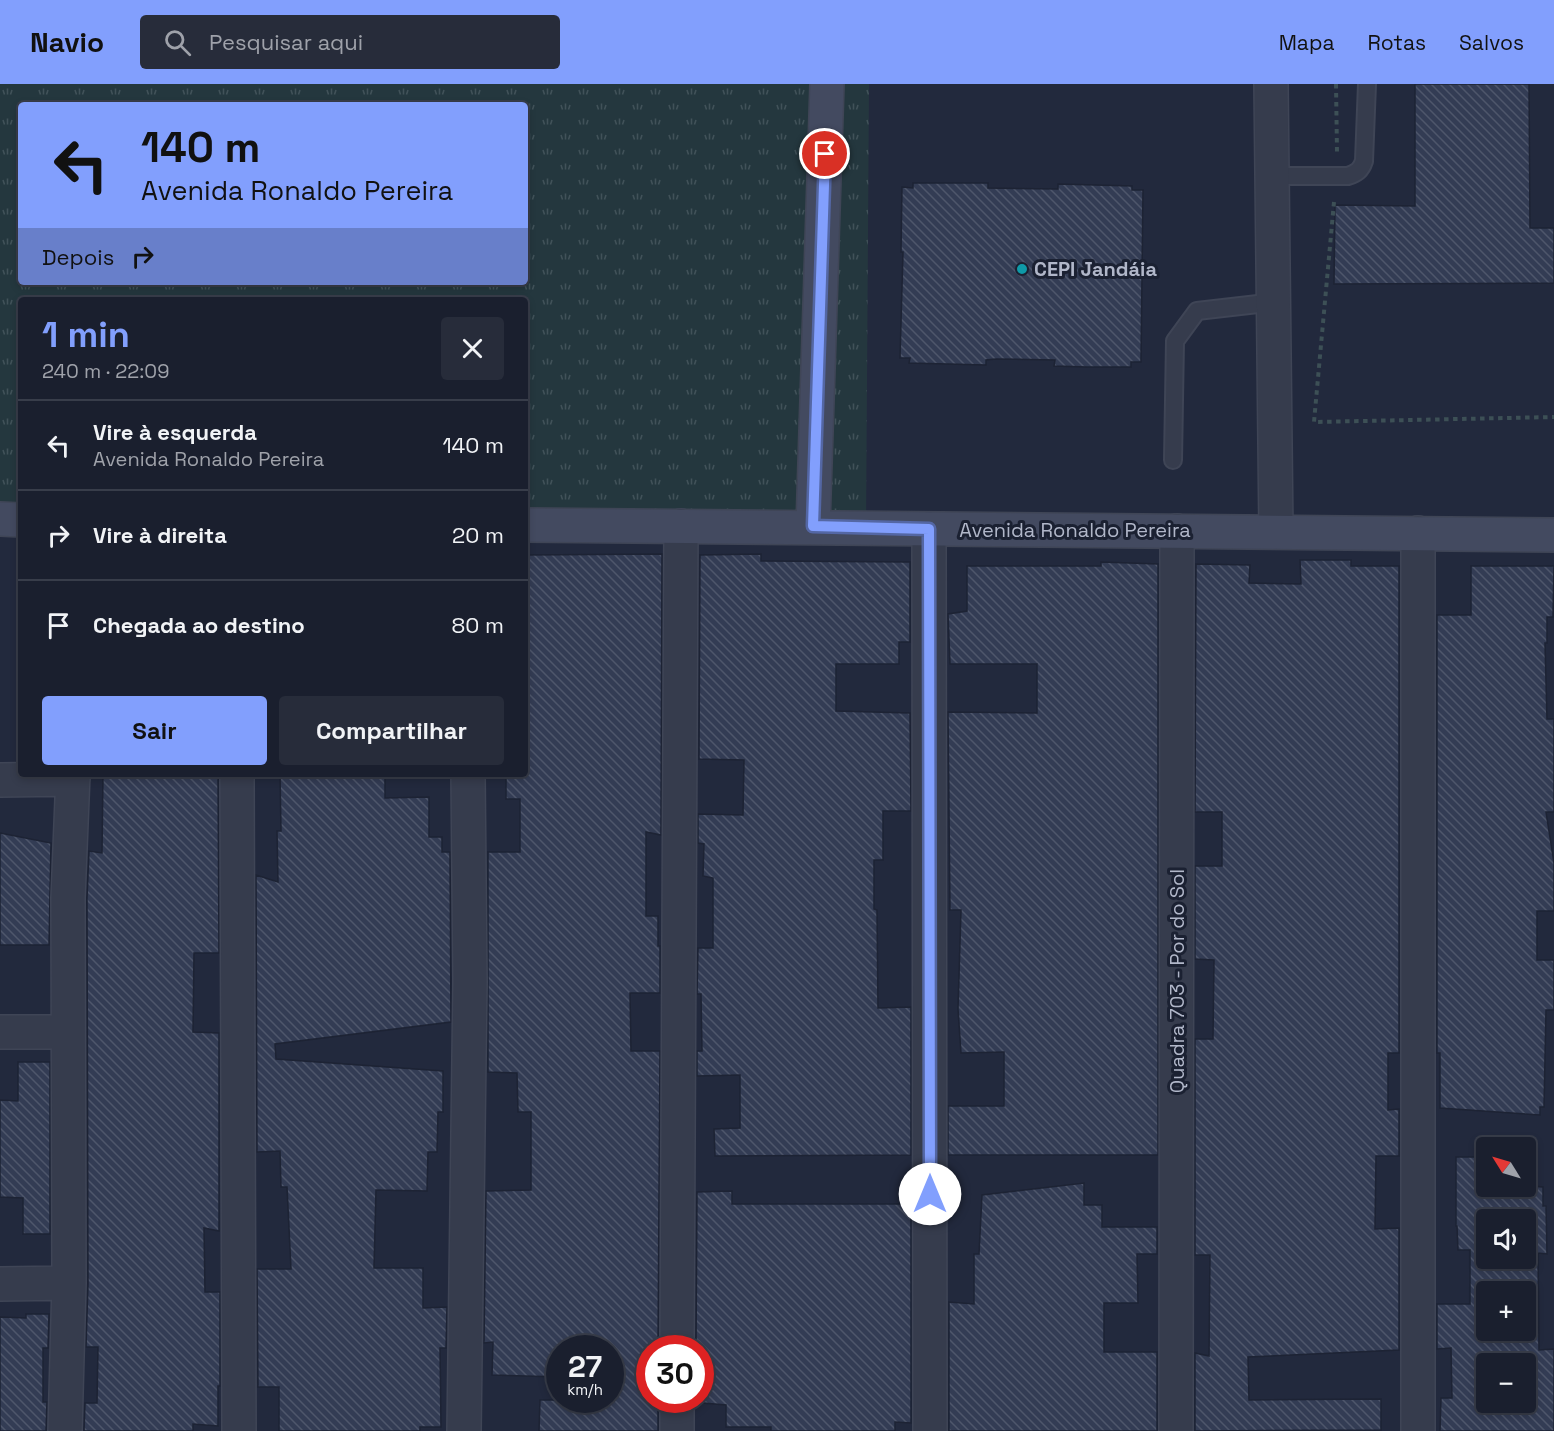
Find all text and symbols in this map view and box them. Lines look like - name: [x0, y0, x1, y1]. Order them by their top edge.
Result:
- search box: [140, 15, 560, 69]
- text: Navio: [30, 24, 104, 60]
- icon: search: [161, 26, 194, 59]
- text: Pesquisar aqui: [209, 28, 363, 56]
- text: Mapa: [1279, 29, 1334, 56]
- text: Rotas: [1367, 29, 1426, 56]
- text: Salvos: [1459, 29, 1524, 56]
- text: 140 m: [141, 121, 260, 174]
- icon: left: [42, 126, 120, 204]
- pin: [799, 128, 850, 179]
- icon: arrive: [808, 137, 841, 170]
- text: Avenida Ronaldo Pereira: [141, 173, 453, 208]
- icon: right: [126, 240, 159, 273]
- text: Depois: [42, 243, 114, 271]
- place label: CEPI Jandáia: [1034, 256, 1157, 282]
- marker: CEPI Jandáia: [1015, 262, 1029, 276]
- text: 1 min: [42, 312, 130, 358]
- button: close: [441, 317, 504, 380]
- text: 240 m · 22:09: [42, 358, 169, 384]
- text: Vire à esquerda: [93, 418, 257, 446]
- icon: left: [42, 429, 75, 462]
- text: 140 m: [442, 431, 504, 459]
- text: Avenida Ronaldo Pereira: [93, 446, 324, 472]
- street label: Avenida Ronaldo Pereira: [959, 517, 1191, 543]
- icon: right: [42, 519, 75, 552]
- text: Vire à direita: [93, 521, 227, 549]
- text: 20 m: [452, 521, 504, 549]
- icon: arrive: [42, 609, 75, 642]
- text: Chegada ao destino: [93, 611, 305, 639]
- text: 80 m: [452, 611, 504, 639]
- button: Sair: [42, 696, 267, 765]
- button: Compartilhar: [279, 696, 504, 765]
- street label: Quadra 703 - Por do Sol: [1164, 869, 1190, 1093]
- north arrow: [1476, 1137, 1536, 1197]
- map controls: [1476, 1137, 1536, 1413]
- position arrow: [898, 1162, 962, 1226]
- button: sound: [1476, 1209, 1536, 1269]
- button: +: [1476, 1281, 1536, 1341]
- speed limit sign: 30: [636, 1335, 714, 1413]
- text: 27: [568, 1347, 602, 1386]
- button: −: [1476, 1353, 1536, 1413]
- text: km/h: [567, 1380, 603, 1399]

